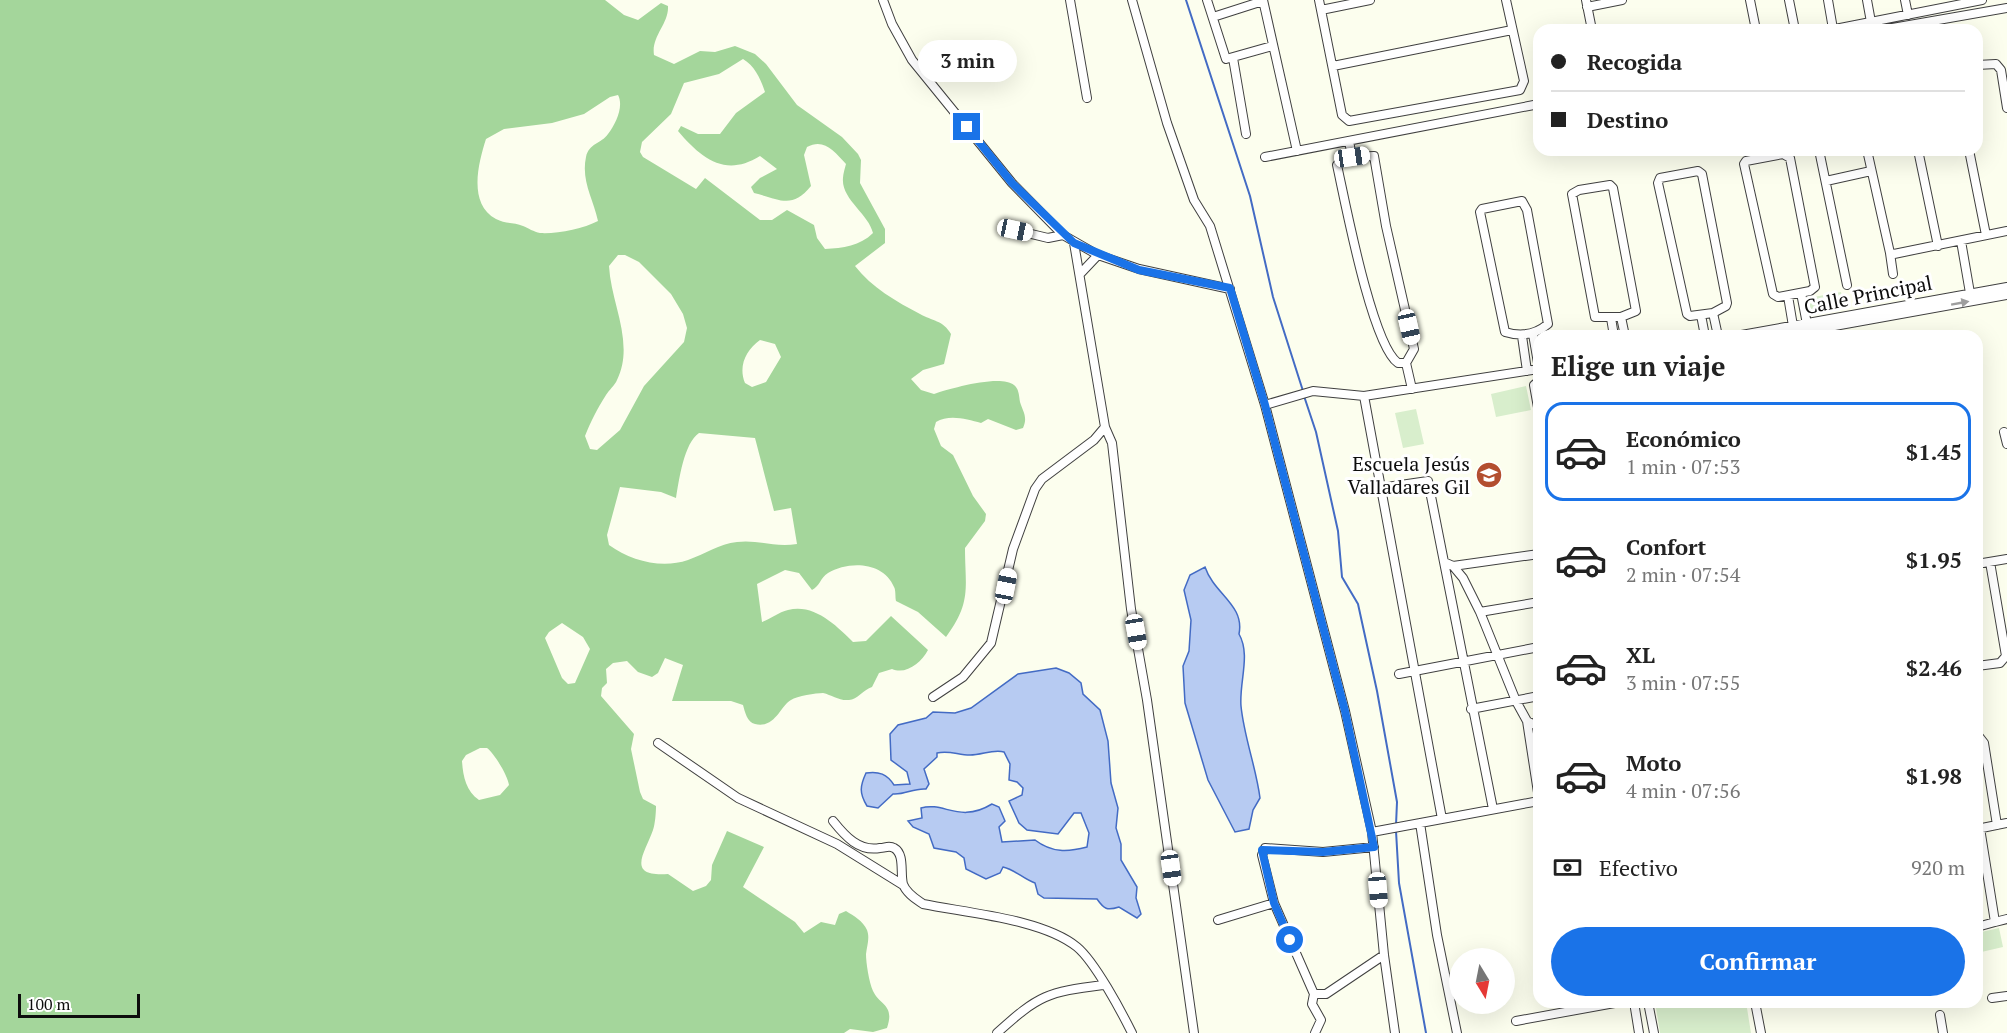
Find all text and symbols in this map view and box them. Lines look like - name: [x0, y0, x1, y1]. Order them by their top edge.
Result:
- callout: 3 min: [918, 40, 1016, 82]
- text: 3 min: [940, 47, 995, 74]
- text: Recogida: [1587, 47, 1682, 76]
- text: Destino: [1587, 105, 1668, 134]
- route end: [953, 113, 980, 140]
- car: [1333, 146, 1371, 168]
- car: [996, 217, 1034, 243]
- street label: Calle Principal: [1801, 269, 1934, 320]
- one-way arrow: [1951, 299, 1970, 308]
- car: [1396, 307, 1422, 347]
- text: Elige un viaje: [1551, 348, 1725, 384]
- text: Económico: [1626, 424, 1741, 453]
- icon: car: [1554, 425, 1608, 479]
- text: $1.45: [1906, 437, 1962, 466]
- place label: Escuela Jesús Valladares Gil: [1347, 450, 1470, 500]
- text: 1 min · 07:53: [1626, 453, 1740, 480]
- school or university icon: Escuela Jesús Valladares Gil: [1474, 460, 1504, 490]
- text: Confort: [1626, 532, 1706, 561]
- icon: car: [1554, 533, 1608, 587]
- text: $1.95: [1906, 545, 1962, 574]
- text: 2 min · 07:54: [1626, 561, 1740, 588]
- car: [994, 567, 1018, 605]
- car: [1124, 613, 1148, 651]
- text: XL: [1626, 640, 1655, 669]
- icon: car: [1554, 641, 1608, 695]
- text: $2.46: [1906, 653, 1962, 682]
- text: 3 min · 07:55: [1626, 669, 1740, 696]
- text: Moto: [1626, 748, 1681, 777]
- icon: car: [1554, 749, 1608, 803]
- text: $1.98: [1906, 761, 1962, 790]
- text: 4 min · 07:56: [1626, 777, 1740, 804]
- car: [1160, 849, 1182, 887]
- icon: cash: [1551, 851, 1584, 884]
- text: Efectivo: [1599, 853, 1678, 882]
- text: 920 m: [1911, 854, 1965, 881]
- car: [1367, 871, 1389, 909]
- route start: [1276, 926, 1303, 953]
- button: Confirmar: [1551, 927, 1965, 996]
- north arrow: [1449, 948, 1515, 1014]
- map controls: [1449, 948, 1515, 1014]
- scale bar: [18, 991, 140, 1018]
- text: 100 m: [27, 993, 70, 1015]

